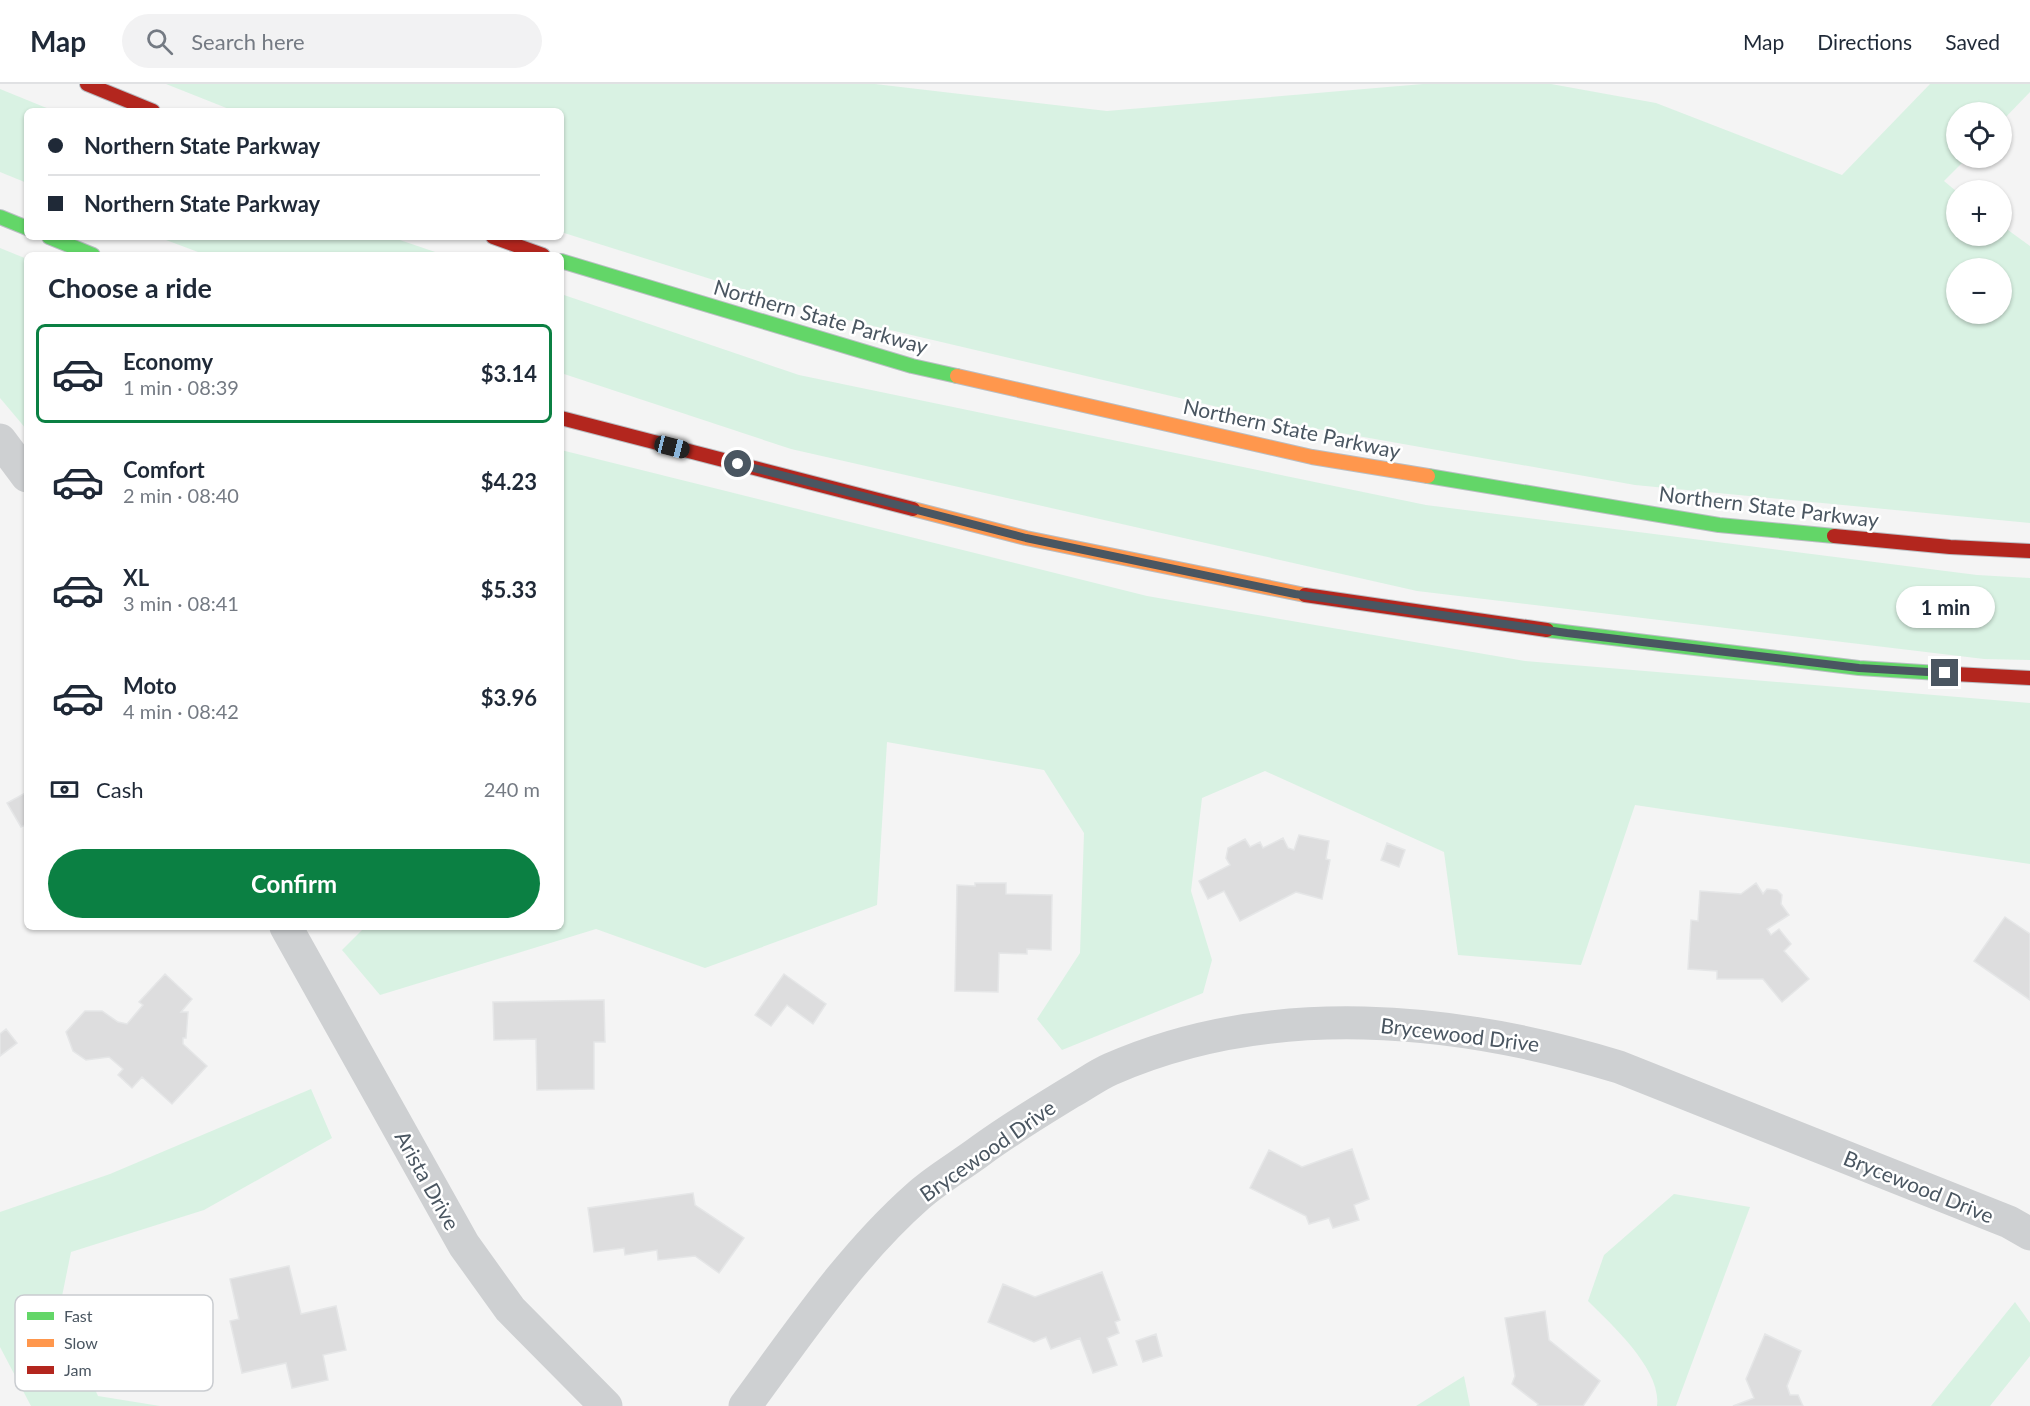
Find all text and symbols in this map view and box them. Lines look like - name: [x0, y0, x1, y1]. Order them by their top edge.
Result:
- search box: [122, 14, 542, 68]
- text: Map: [30, 24, 86, 58]
- icon: search: [143, 25, 176, 58]
- text: Search here: [191, 28, 305, 55]
- text: Map: [1743, 29, 1784, 54]
- text: Directions: [1817, 29, 1912, 54]
- text: Saved: [1945, 29, 2000, 54]
- map controls: [1946, 102, 2012, 324]
- button: locate: [1946, 102, 2012, 168]
- text: Northern State Parkway: [84, 132, 320, 159]
- button: +: [1946, 180, 2012, 246]
- text: Northern State Parkway: [84, 190, 320, 217]
- button: −: [1946, 258, 2012, 324]
- text: Choose a ride: [48, 271, 212, 304]
- street label: Northern State Parkway: [711, 273, 931, 359]
- icon: car: [51, 347, 105, 401]
- text: Economy: [123, 348, 213, 375]
- text: $3.14: [481, 360, 537, 387]
- text: 1 min · 08:39: [123, 375, 239, 399]
- street label: Northern State Parkway: [1181, 393, 1403, 463]
- car: [652, 434, 692, 460]
- route start: [724, 450, 751, 477]
- icon: car: [51, 455, 105, 509]
- text: Comfort: [123, 456, 205, 483]
- text: $4.23: [481, 468, 537, 495]
- street label: Northern State Parkway: [1658, 480, 1881, 532]
- text: 2 min · 08:40: [123, 483, 239, 507]
- icon: car: [51, 563, 105, 617]
- text: XL: [123, 564, 149, 591]
- text: $5.33: [481, 576, 537, 603]
- callout: 1 min: [1896, 586, 1994, 628]
- text: 3 min · 08:41: [123, 591, 239, 615]
- text: 1 min: [1921, 595, 1970, 619]
- route end: [1931, 659, 1958, 686]
- icon: car: [51, 671, 105, 725]
- text: Moto: [123, 672, 177, 699]
- text: $3.96: [481, 684, 537, 711]
- text: 4 min · 08:42: [123, 699, 239, 723]
- icon: cash: [48, 773, 81, 806]
- text: Cash: [96, 776, 143, 803]
- text: 240 m: [484, 777, 540, 801]
- button: Confirm: [48, 849, 540, 918]
- street label: Brycewood Drive: [1379, 1012, 1541, 1056]
- street label: Brycewood Drive: [914, 1094, 1060, 1206]
- street label: Arista Drive: [391, 1126, 465, 1234]
- street label: Brycewood Drive: [1840, 1144, 1998, 1228]
- legend: [15, 1295, 213, 1391]
- text: Fast: [64, 1306, 93, 1325]
- text: Slow: [64, 1333, 98, 1352]
- text: Jam: [64, 1360, 92, 1379]

